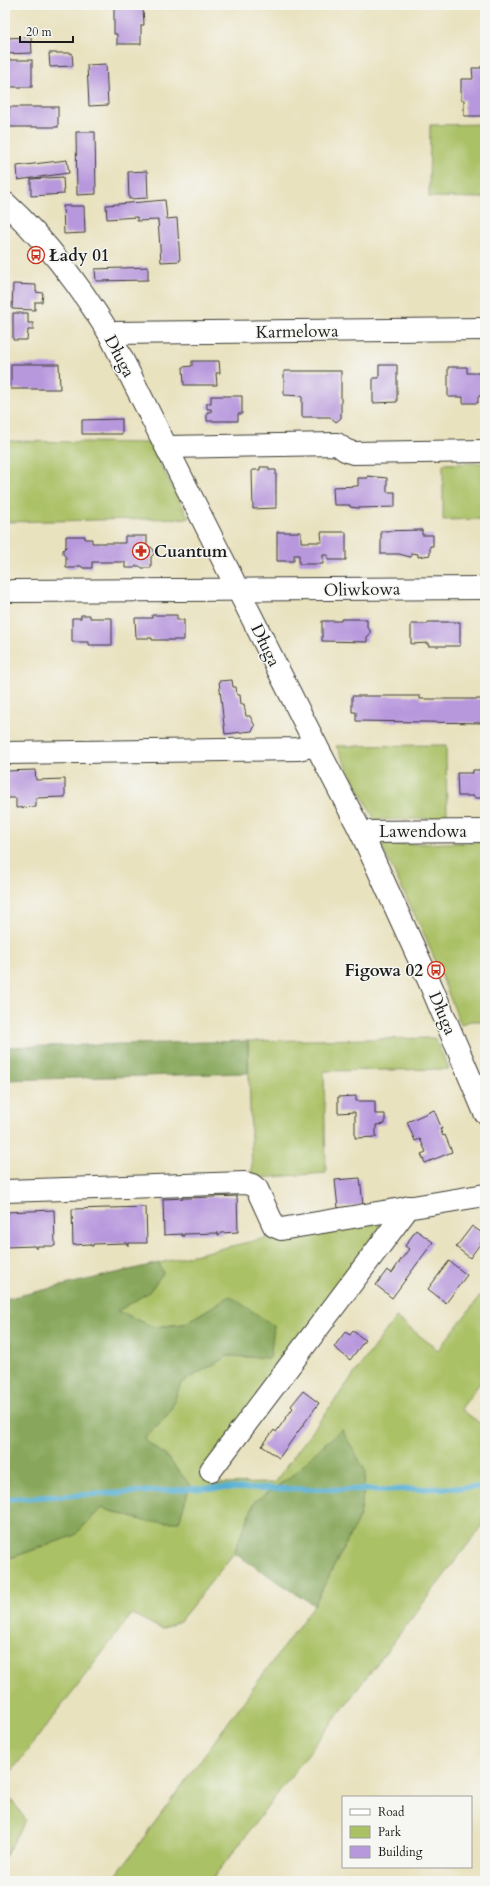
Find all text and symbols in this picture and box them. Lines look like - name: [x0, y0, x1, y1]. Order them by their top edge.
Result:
- scale bar: [20, 18, 73, 44]
- text: 20 m: [26, 24, 53, 40]
- place label: Łady 01: [49, 244, 110, 267]
- bus stop icon: Łady 01: [26, 245, 46, 265]
- street label: Karmelowa: [255, 319, 339, 344]
- street label: Długa: [99, 331, 141, 382]
- place label: Cuantum: [154, 540, 228, 563]
- pharmacy icon: Cuantum: [131, 541, 151, 561]
- street label: Oliwkowa: [323, 577, 401, 602]
- street label: Długa: [245, 620, 286, 671]
- street label: Lawendowa: [379, 820, 468, 843]
- place label: Figowa 02: [345, 959, 423, 982]
- bus stop icon: Figowa 02: [426, 960, 446, 980]
- street label: Długa: [423, 988, 462, 1039]
- legend: [342, 1796, 472, 1868]
- text: Road: [378, 1804, 405, 1820]
- text: Park: [378, 1824, 402, 1840]
- text: Building: [378, 1844, 423, 1860]

